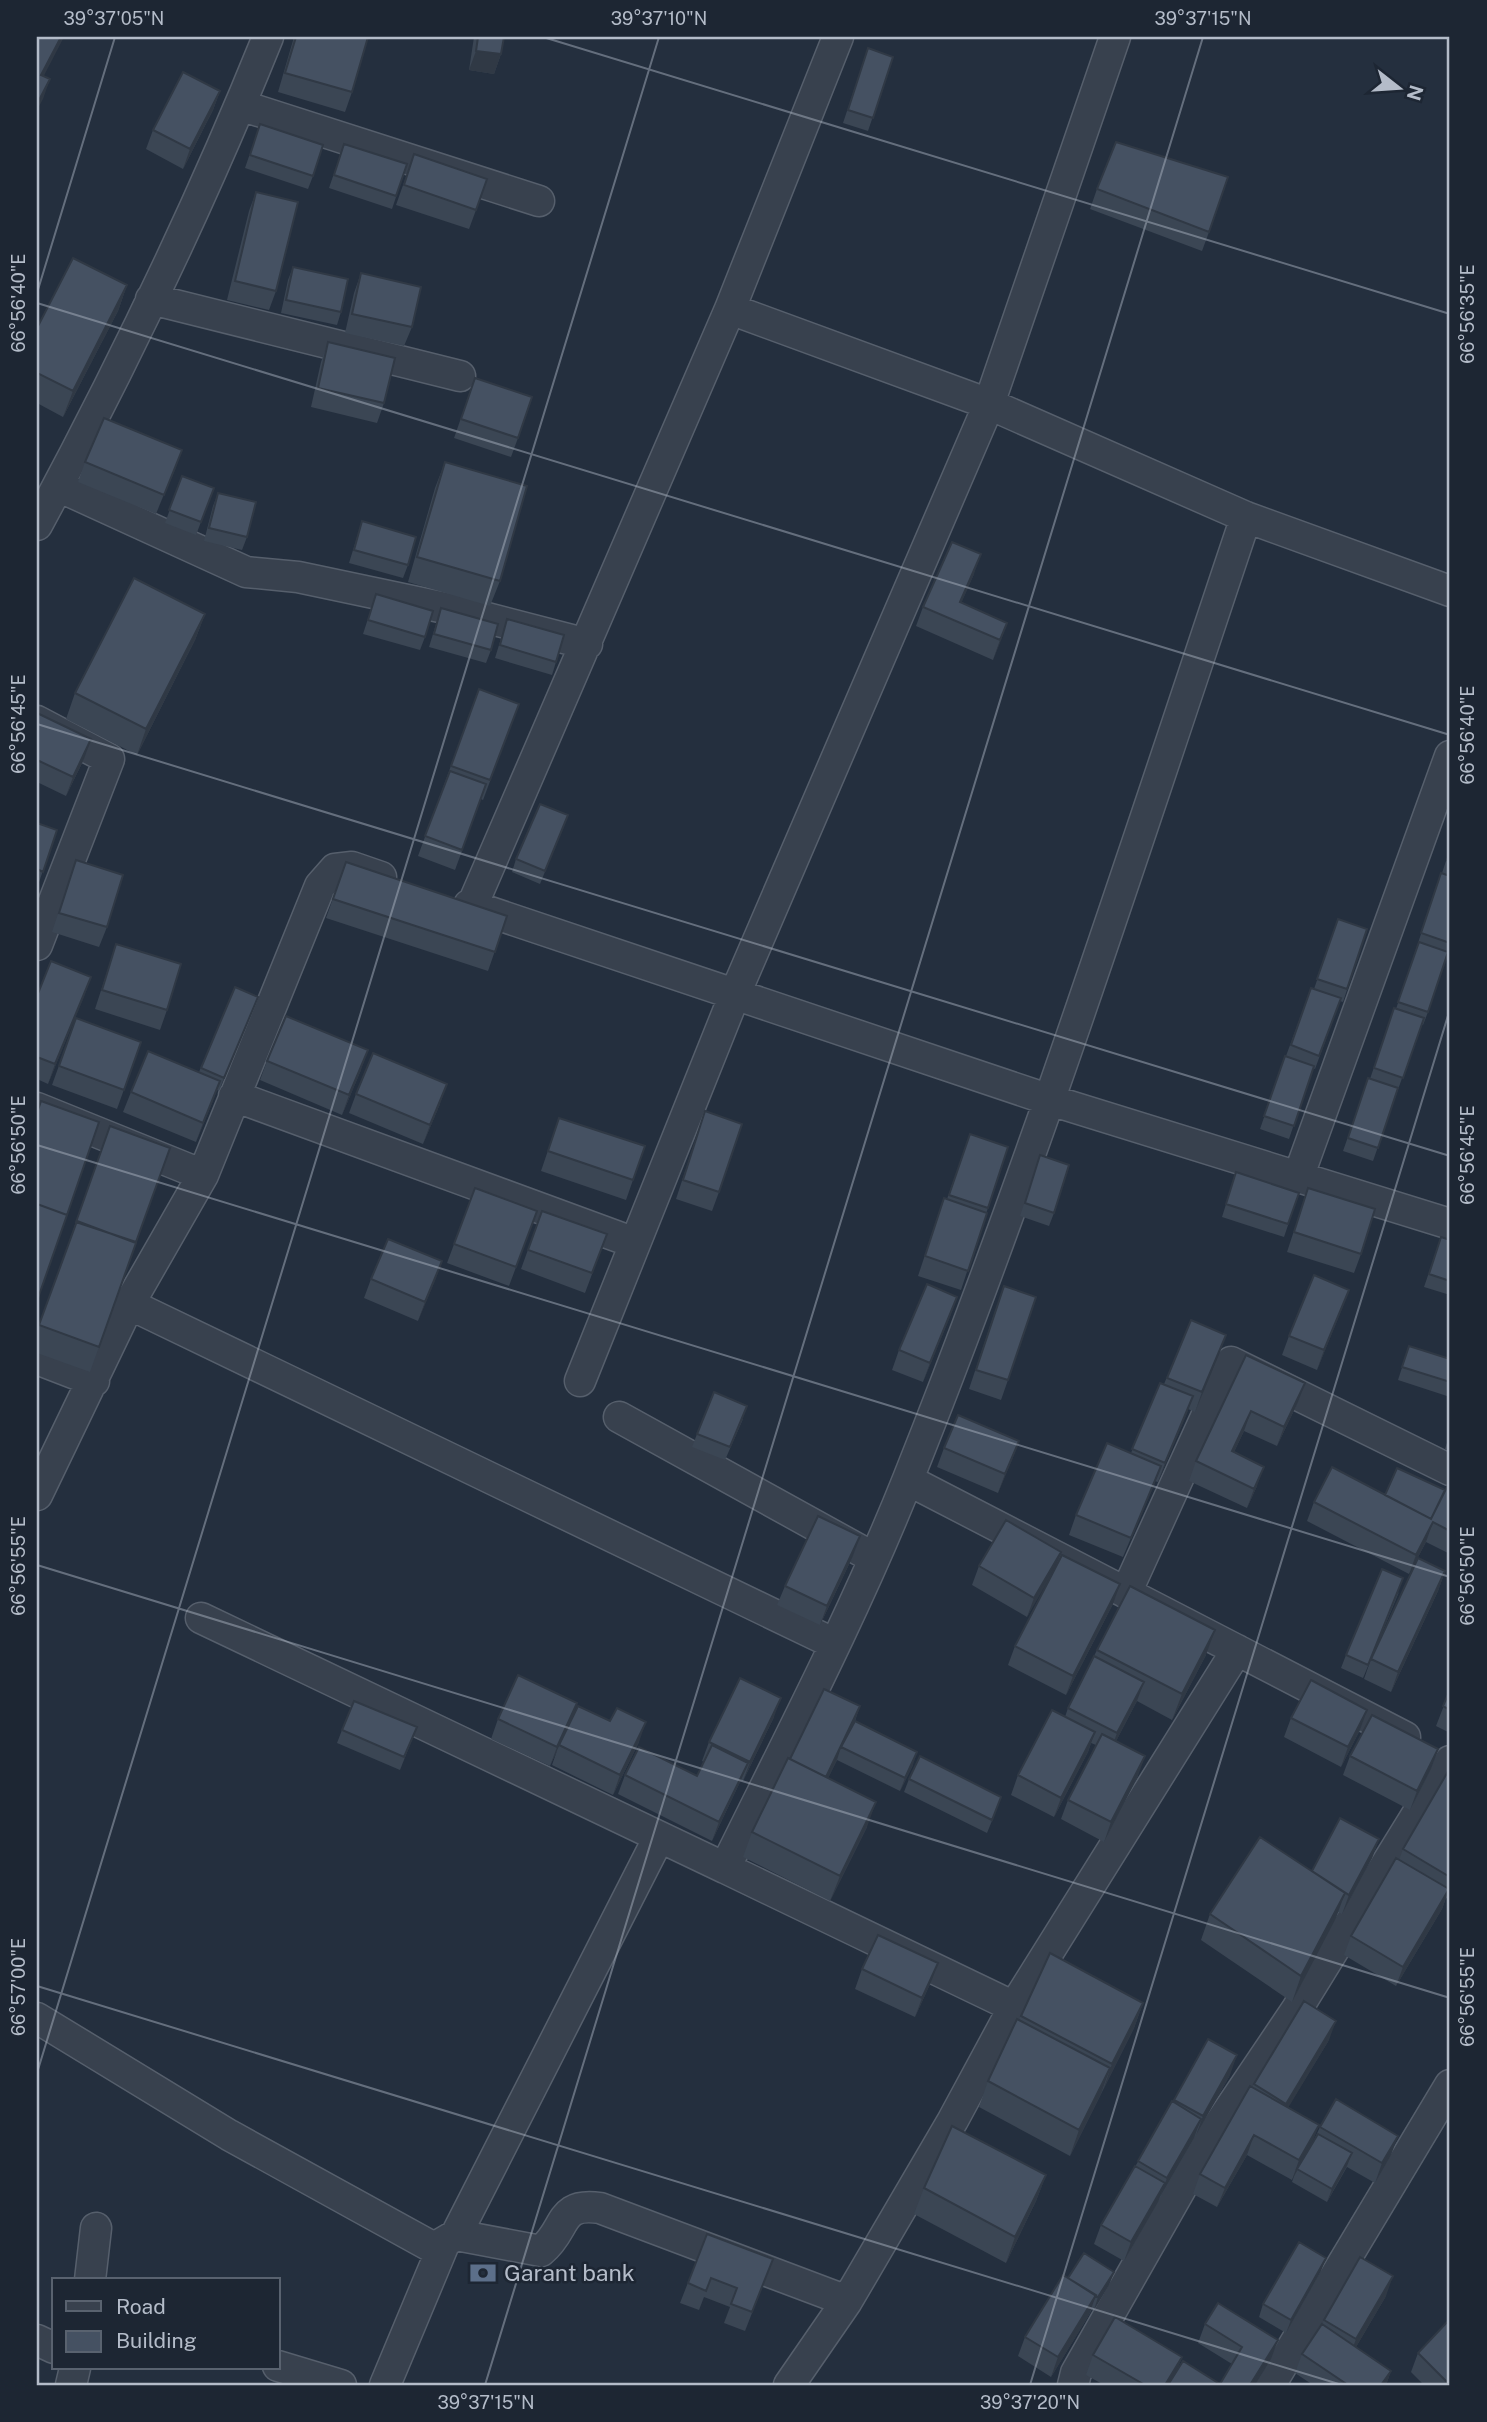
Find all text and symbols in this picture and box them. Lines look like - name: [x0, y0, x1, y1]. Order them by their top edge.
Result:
- text: 39°37'05"N: [64, 8, 164, 29]
- text: 39°37'10"N: [611, 8, 707, 29]
- text: 39°37'15"N: [1154, 8, 1252, 29]
- north arrow: [1364, 52, 1434, 122]
- text: N: [1403, 83, 1428, 103]
- text: 66°56'40"E: [8, 254, 29, 352]
- text: 66°56'35"E: [1457, 264, 1478, 364]
- text: 66°56'45"E: [8, 674, 29, 774]
- text: 66°56'40"E: [1457, 686, 1478, 784]
- text: 66°56'50"E: [8, 1095, 29, 1195]
- text: 66°56'45"E: [1457, 1105, 1478, 1205]
- text: 66°56'55"E: [8, 1516, 29, 1616]
- text: 66°56'50"E: [1457, 1526, 1478, 1626]
- text: 66°57'00"E: [8, 1938, 29, 2036]
- text: 66°56'55"E: [1457, 1947, 1478, 2047]
- bank icon: Garant bank: [468, 2258, 498, 2288]
- place label: Garant bank: [504, 2259, 635, 2286]
- legend: [52, 2278, 280, 2370]
- text: Road: [116, 2294, 166, 2319]
- text: Building: [116, 2328, 197, 2353]
- text: 39°37'15"N: [437, 2392, 535, 2413]
- text: 39°37'20"N: [980, 2392, 1080, 2413]

